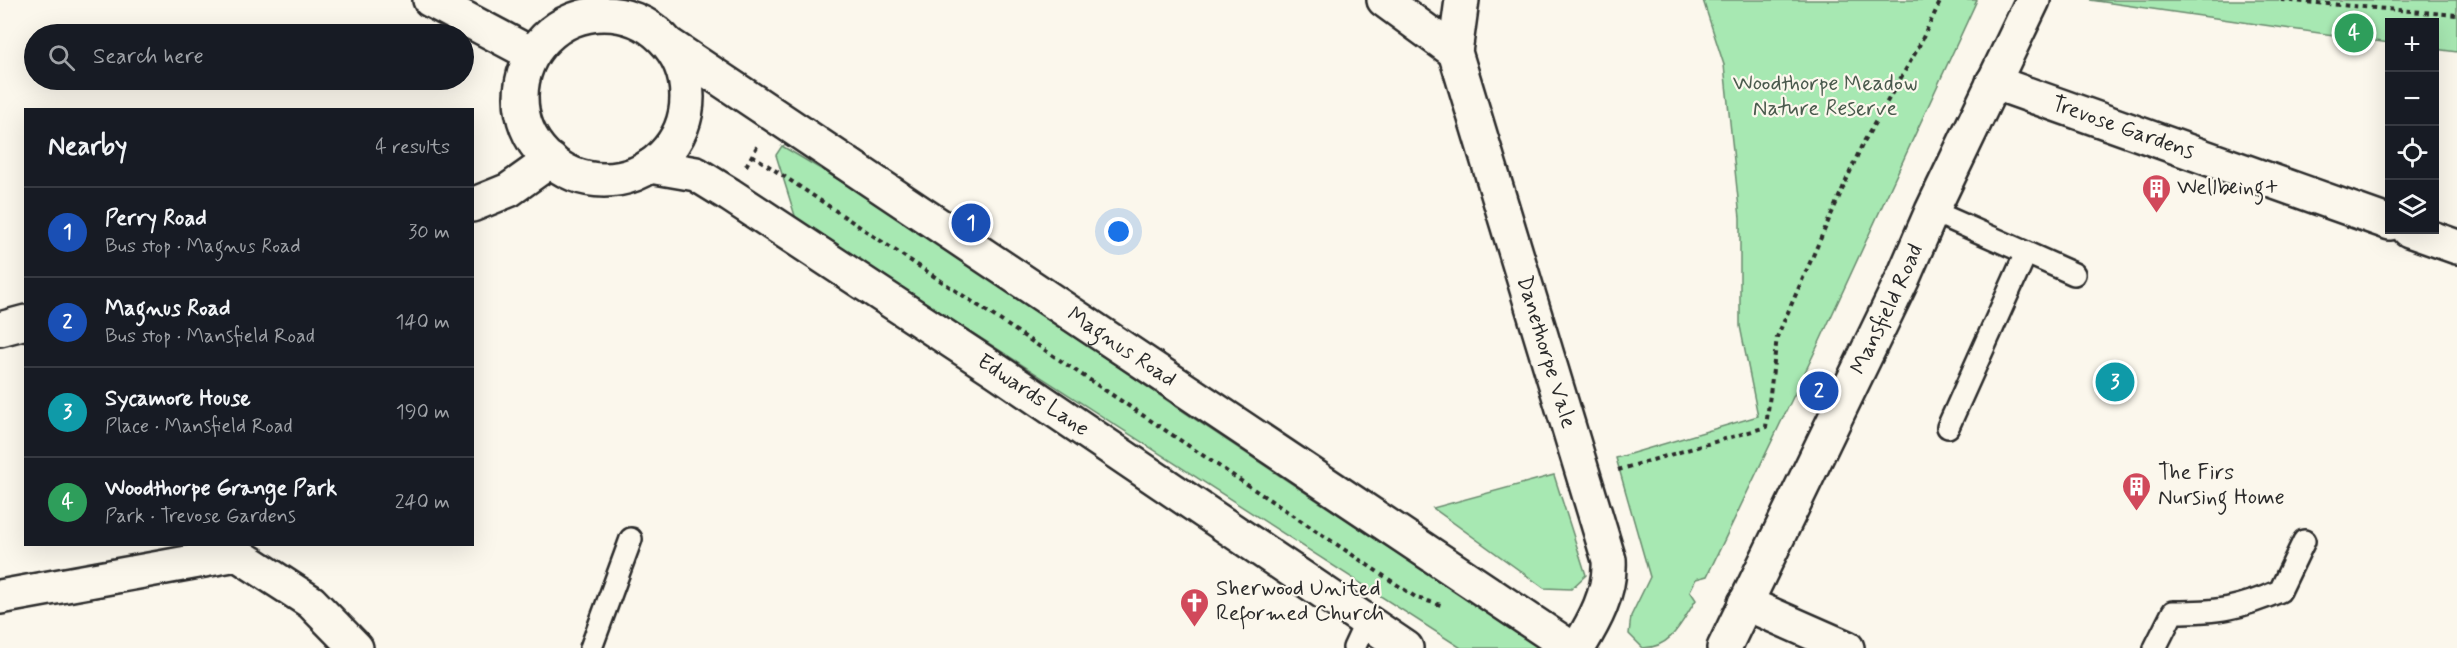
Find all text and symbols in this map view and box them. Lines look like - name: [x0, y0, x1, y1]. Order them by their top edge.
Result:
- pin: 4: [2334, 10, 2374, 56]
- map controls: [2385, 18, 2439, 234]
- button: +: [2385, 18, 2439, 72]
- search box: [24, 24, 474, 90]
- icon: search: [45, 41, 78, 74]
- text: Search here: [93, 43, 204, 71]
- park label: Woodthorpe Meadow Nature Reserve: [1733, 70, 1917, 123]
- button: −: [2385, 72, 2439, 126]
- street label: Trevose Gardens: [2048, 90, 2198, 167]
- button: locate: [2385, 126, 2439, 180]
- text: Nearby: [48, 130, 127, 164]
- text: 4 results: [375, 134, 450, 161]
- building icon: Wellbeing+: [2140, 172, 2172, 214]
- place label: Wellbeing+: [2177, 174, 2279, 205]
- button: layers: [2385, 180, 2439, 234]
- pin: 1: [952, 200, 990, 246]
- text: Perry Road: [105, 205, 207, 233]
- your location: [1104, 217, 1133, 246]
- text: 1: [63, 219, 72, 246]
- text: 30 m: [408, 219, 450, 246]
- text: Bus stop · Magnus Road: [105, 233, 301, 260]
- street label: Mansfield Road: [1844, 240, 1930, 379]
- street label: Danethorpe Vale: [1510, 272, 1582, 432]
- text: Magnus Road: [105, 295, 230, 323]
- street label: Magnus Road: [1062, 301, 1181, 394]
- text: 2: [63, 309, 72, 336]
- text: 140 m: [396, 309, 450, 336]
- text: Bus stop · Mansfield Road: [105, 323, 315, 350]
- street label: Edwards Lane: [972, 348, 1094, 443]
- pin: 3: [2096, 360, 2134, 404]
- pin: 2: [1800, 368, 1838, 414]
- text: Sycamore House: [105, 385, 251, 413]
- text: 3: [63, 399, 72, 426]
- text: 190 m: [396, 399, 450, 426]
- text: Place · Mansfield Road: [105, 413, 293, 440]
- place label: The Firs Nursing Home: [2158, 459, 2285, 515]
- building icon: The Firs Nursing Home: [2121, 470, 2153, 512]
- text: Woodthorpe Grange Park: [105, 475, 337, 503]
- text: 4: [62, 489, 73, 516]
- text: 240 m: [395, 489, 450, 516]
- text: Park · Trevose Gardens: [105, 503, 296, 530]
- place label: Sherwood United Reformed Church: [1216, 575, 1384, 630]
- church icon: Sherwood United Reformed Church: [1179, 586, 1211, 628]

